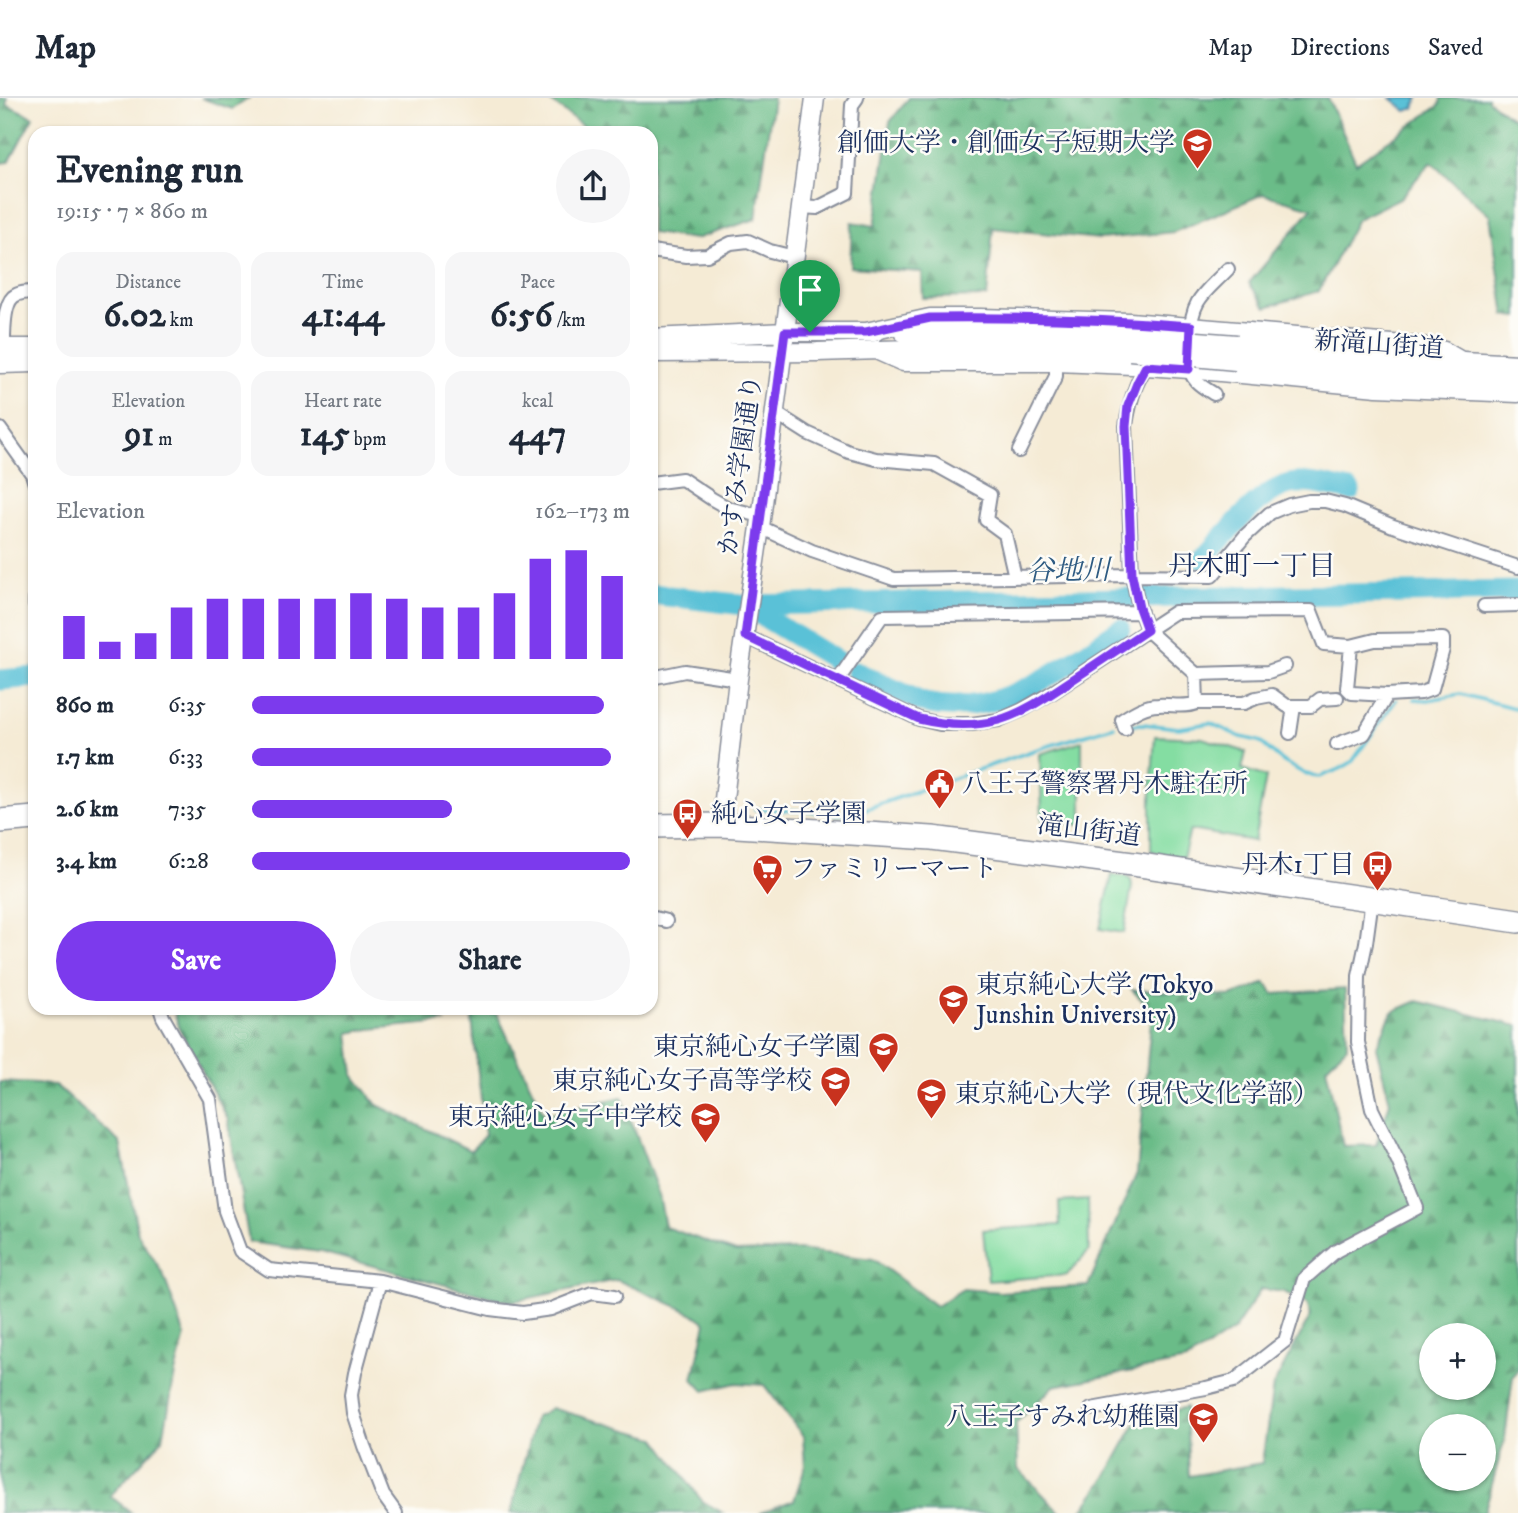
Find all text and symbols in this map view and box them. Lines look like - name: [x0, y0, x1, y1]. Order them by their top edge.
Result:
- text: Map: [35, 28, 96, 69]
- text: Map: [1208, 33, 1253, 63]
- text: Directions: [1291, 33, 1390, 63]
- text: Saved: [1428, 33, 1483, 63]
- school or university icon: 創価大学・創価女子短期大学: [1181, 126, 1215, 170]
- place label: 創価大学・創価女子短期大学: [837, 127, 1175, 160]
- text: Evening run: [56, 147, 243, 195]
- button: share: [556, 149, 630, 223]
- text: 19:15 · 7 × 860 m: [56, 197, 208, 226]
- pin: [780, 260, 840, 332]
- text: Distance: [116, 271, 181, 294]
- text: Time: [322, 271, 364, 294]
- text: Pace: [520, 271, 555, 294]
- icon: arrive: [791, 271, 829, 309]
- text: 6.02: [103, 294, 166, 338]
- text: 41:44: [302, 294, 384, 338]
- text: 6:56: [490, 294, 553, 338]
- text: km: [166, 309, 193, 332]
- text: /km: [553, 309, 586, 332]
- street label: 新滝山街道: [1313, 324, 1445, 366]
- street label: かすみ学園通り: [712, 373, 770, 557]
- text: Elevation: [112, 390, 185, 413]
- text: Heart rate: [304, 390, 382, 413]
- text: kcal: [522, 390, 553, 413]
- text: 91: [124, 413, 154, 457]
- text: 145: [300, 413, 350, 457]
- text: 447: [509, 413, 566, 457]
- text: m: [154, 428, 173, 451]
- text: bpm: [350, 428, 386, 451]
- text: Elevation: [56, 497, 145, 526]
- text: 162–173 m: [535, 497, 630, 526]
- district label: 丹木町一丁目: [1168, 549, 1336, 584]
- water label: 谷地川: [1026, 553, 1113, 589]
- text: 860 m: [56, 691, 114, 720]
- text: 6:35: [168, 691, 206, 720]
- text: 1.7 km: [56, 743, 114, 772]
- text: 6:33: [168, 743, 203, 772]
- public building icon: 八王子警察署丹木駐在所: [922, 767, 956, 811]
- place label: 八王子警察署丹木駐在所: [962, 768, 1248, 801]
- text: 2.6 km: [56, 795, 119, 824]
- text: 7:35: [168, 795, 206, 824]
- bus stop icon: 純心女子学園: [671, 797, 705, 841]
- place label: 純心女子学園: [711, 798, 867, 831]
- street label: 滝山街道: [1035, 808, 1143, 854]
- text: 3.4 km: [56, 847, 117, 876]
- text: 6:28: [168, 847, 209, 876]
- bus stop icon: 丹木1丁目: [1361, 848, 1395, 892]
- place label: 丹木1丁目: [1241, 849, 1355, 882]
- supermarket icon: ファミリーマート: [750, 852, 784, 896]
- place label: ファミリーマート: [790, 853, 997, 886]
- button: Save: [56, 921, 336, 1001]
- button: Share: [350, 921, 630, 1001]
- place label: 東京純心大学 (Tokyo Junshin University): [974, 969, 1213, 1032]
- school or university icon: 東京純心大学 (Tokyo Junshin University): [936, 983, 970, 1027]
- school or university icon: 東京純心女子学園: [867, 1030, 901, 1074]
- place label: 東京純心女子学園: [653, 1031, 861, 1064]
- school or university icon: 東京純心女子高等学校: [818, 1064, 852, 1108]
- place label: 東京純心女子高等学校: [552, 1065, 812, 1098]
- school or university icon: 東京純心大学（現代文化学部）: [915, 1077, 949, 1121]
- place label: 東京純心大学（現代文化学部）: [955, 1078, 1319, 1111]
- school or university icon: 東京純心女子中学校: [688, 1100, 722, 1144]
- place label: 東京純心女子中学校: [448, 1101, 682, 1134]
- map controls: [1419, 1323, 1496, 1491]
- button: +: [1419, 1323, 1496, 1400]
- school or university icon: 八王子すみれ幼稚園: [1186, 1400, 1220, 1444]
- place label: 八王子すみれ幼稚園: [946, 1401, 1180, 1434]
- button: −: [1419, 1414, 1496, 1491]

